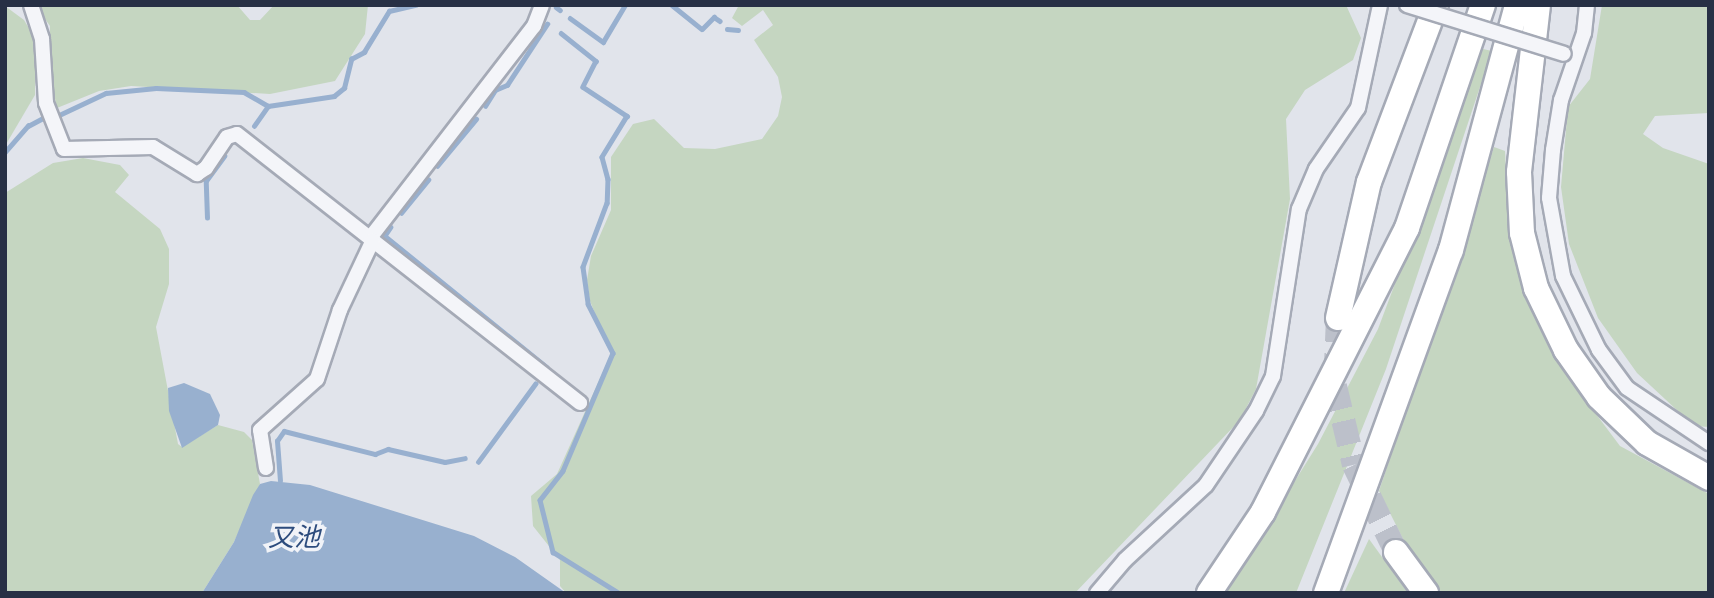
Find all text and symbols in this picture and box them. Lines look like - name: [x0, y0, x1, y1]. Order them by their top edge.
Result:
- water label: 又池: [268, 521, 320, 553]

